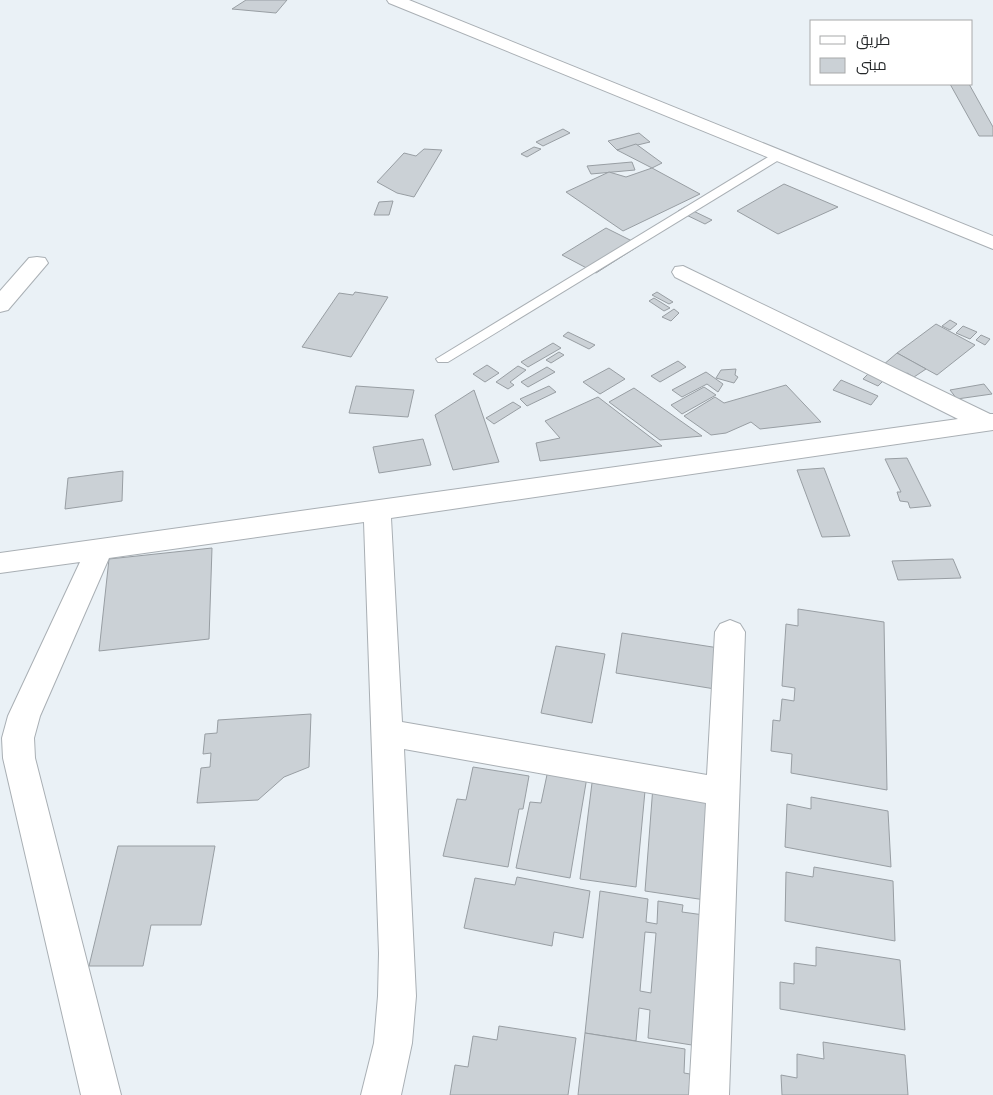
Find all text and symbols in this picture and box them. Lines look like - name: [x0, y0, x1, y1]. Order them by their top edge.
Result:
- legend: [810, 20, 973, 85]
- text: طريق: [856, 31, 890, 50]
- text: مبنى: [856, 56, 887, 75]

